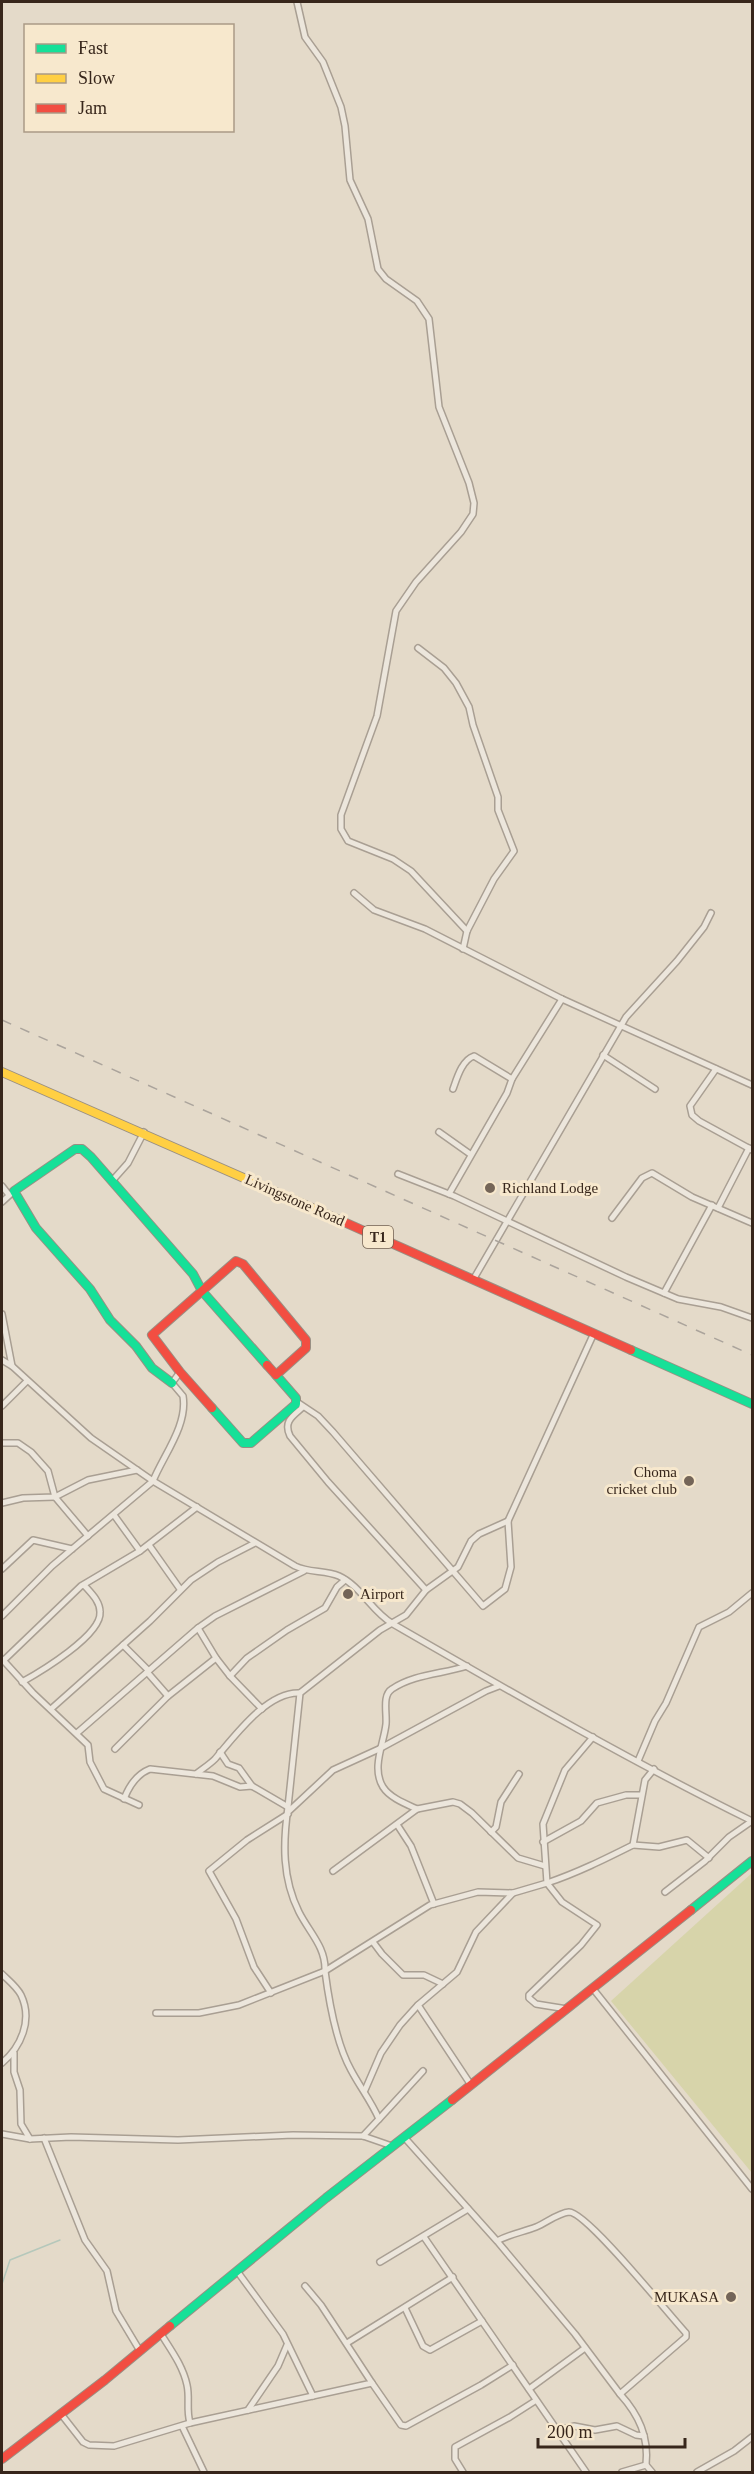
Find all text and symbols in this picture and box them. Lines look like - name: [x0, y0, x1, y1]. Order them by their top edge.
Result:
- legend: [24, 24, 234, 132]
- text: Fast: [78, 38, 108, 58]
- text: Slow: [78, 68, 115, 88]
- text: Jam: [78, 98, 107, 118]
- street label: Livingstone Road: [243, 1171, 348, 1229]
- place label: Richland Lodge: [502, 1180, 599, 1196]
- marker: Richland Lodge: [483, 1181, 497, 1195]
- road number: T1: [363, 1226, 393, 1248]
- place label: Choma cricket club: [607, 1464, 677, 1497]
- marker: Choma cricket club: [682, 1474, 696, 1488]
- place label: Airport: [360, 1586, 405, 1602]
- marker: Airport: [341, 1587, 355, 1601]
- place label: MUKASA: [654, 2289, 719, 2305]
- marker: MUKASA: [724, 2290, 738, 2304]
- scale bar: [538, 2411, 685, 2449]
- text: 200 m: [547, 2422, 593, 2442]

